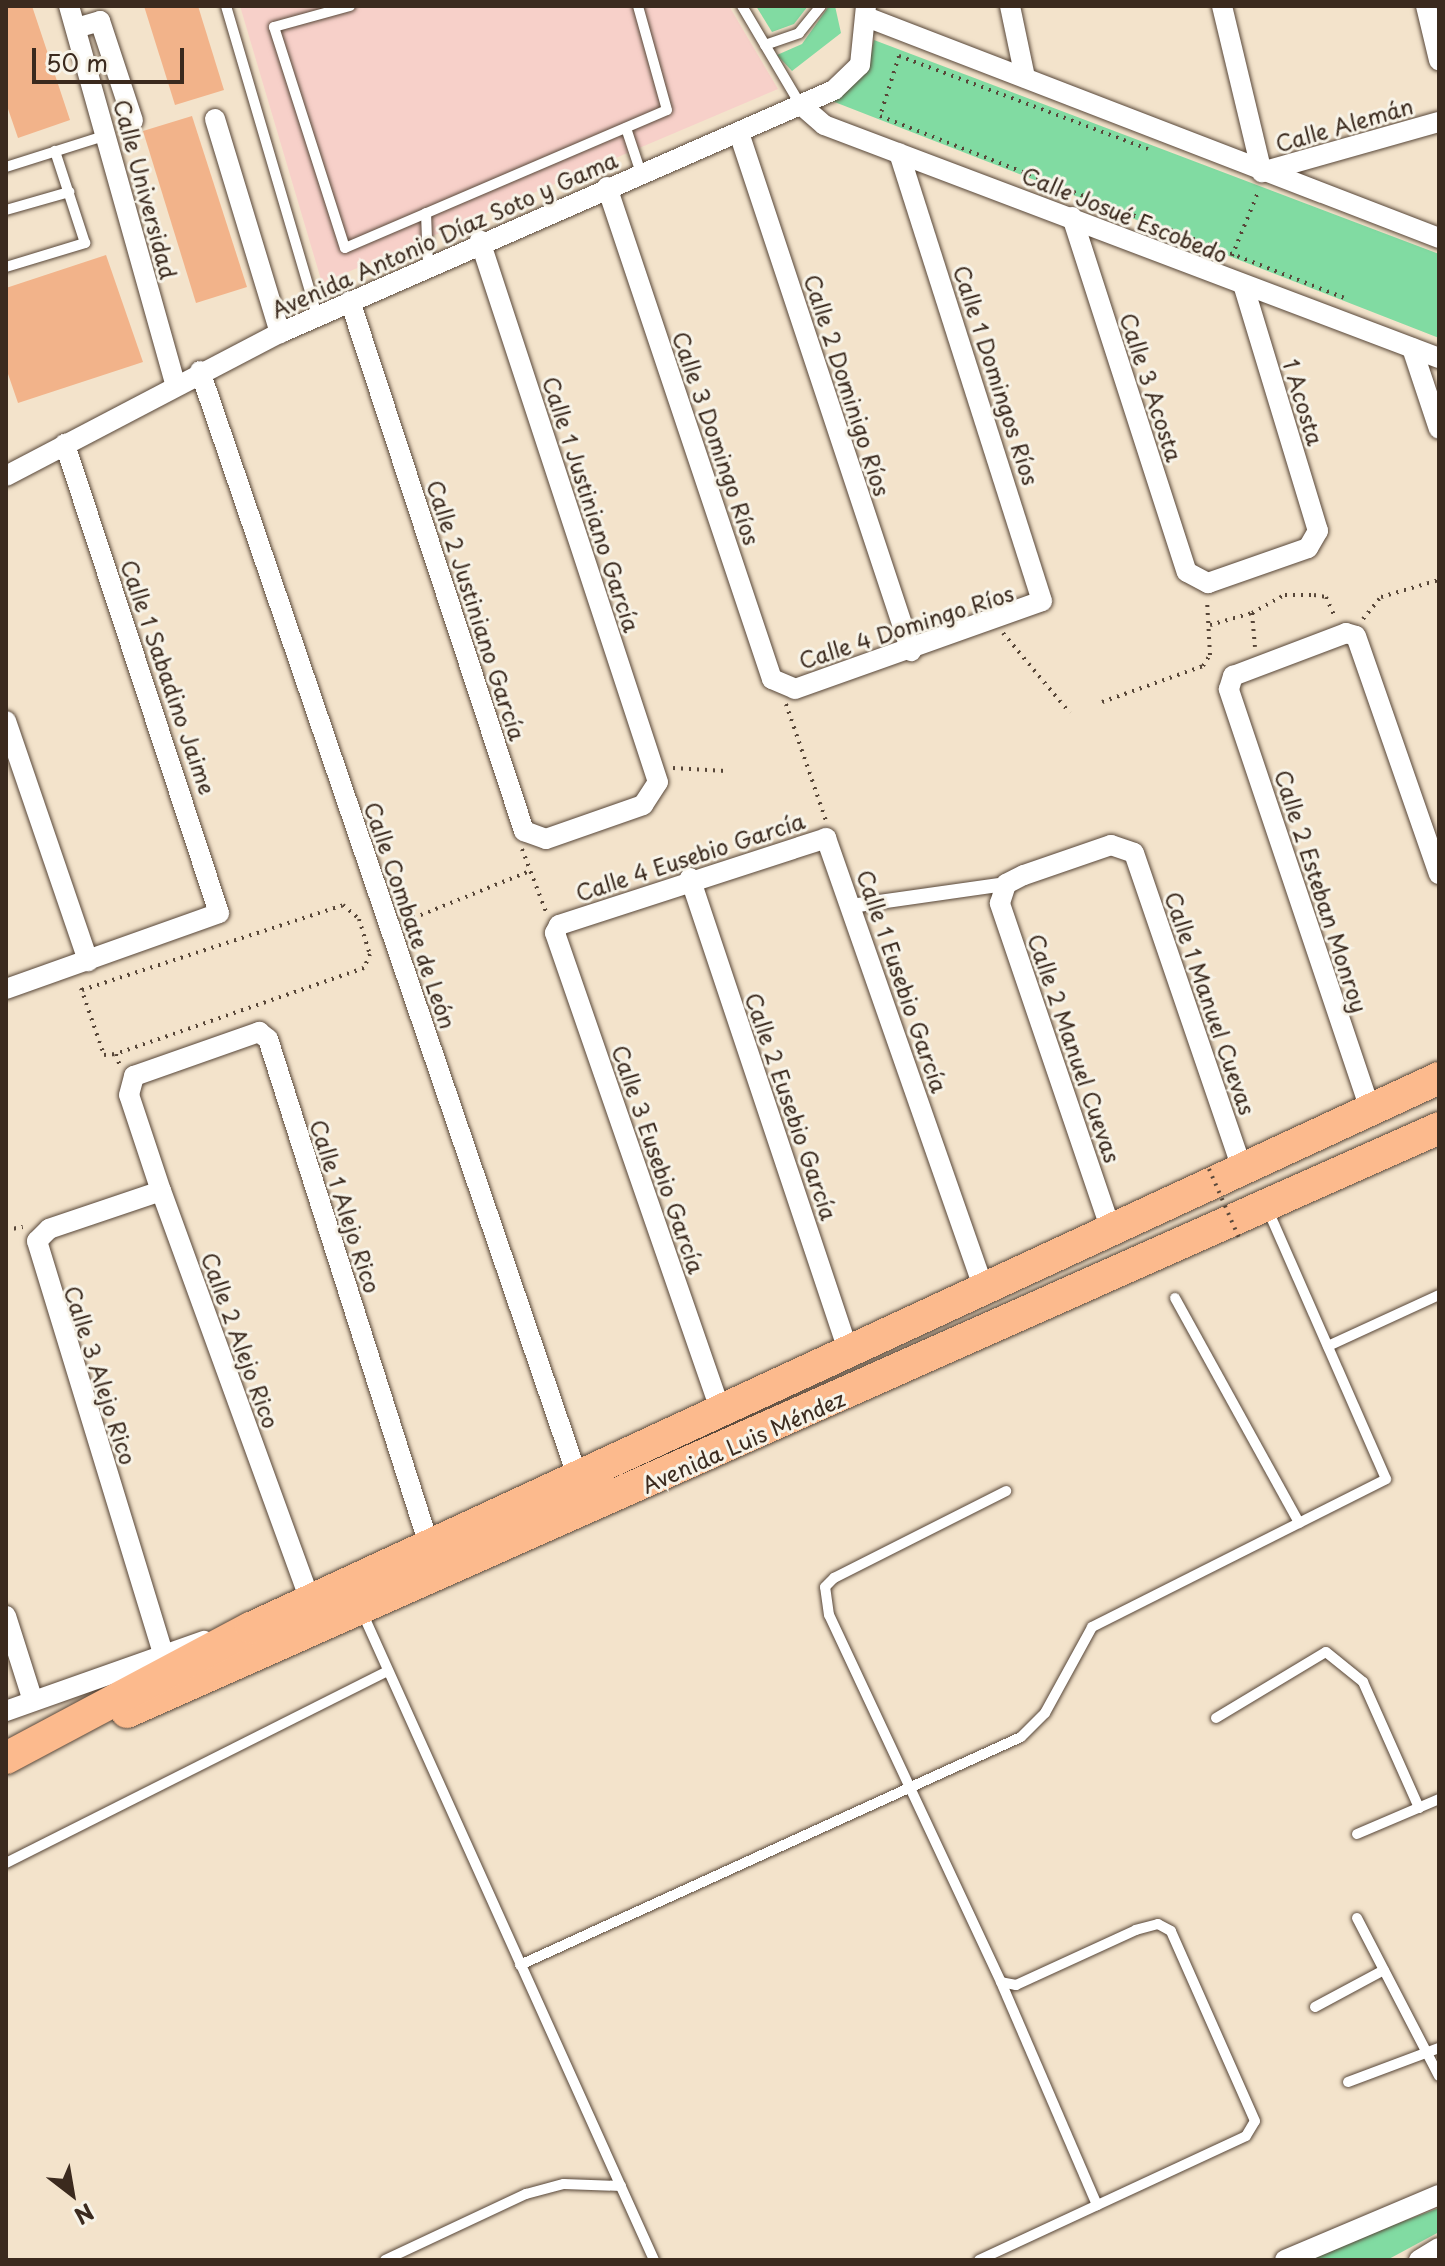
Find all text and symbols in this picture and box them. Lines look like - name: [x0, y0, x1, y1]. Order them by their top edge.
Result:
- scale bar: [36, 32, 188, 82]
- text: 50 m: [46, 44, 108, 80]
- street label: Calle Alemán: [1272, 92, 1416, 156]
- street label: Calle Universidad: [109, 96, 183, 282]
- street label: Avenida Antonio Díaz Soto y Gama: [266, 145, 622, 323]
- street label: Calle Josué Escobedo: [1017, 160, 1233, 268]
- street label: Calle 1 Domingos Ríos: [949, 261, 1045, 489]
- street label: Calle 2 Dominigo Ríos: [799, 270, 897, 500]
- street label: Calle 3 Acosta: [1115, 309, 1189, 465]
- street label: Calle 3 Domingo Ríos: [668, 327, 766, 549]
- street label: 1 Acosta: [1278, 355, 1330, 449]
- street label: Calle 1 Justiniano García: [538, 373, 646, 635]
- street label: Calle 2 Justiniano García: [422, 476, 532, 744]
- street label: Calle 1 Sabadino Jaime: [116, 556, 222, 798]
- street label: Calle 4 Domingo Ríos: [795, 579, 1017, 673]
- street label: Calle 2 Esteban Monroy: [1270, 765, 1374, 1017]
- street label: Calle Combate de León: [359, 796, 463, 1034]
- street label: Calle 4 Eusebio García: [572, 806, 808, 906]
- street label: Calle 1 Eusebio García: [852, 865, 954, 1097]
- street label: Calle 1 Manuel Cuevas: [1160, 886, 1262, 1120]
- street label: Calle 2 Manuel Cuevas: [1023, 928, 1127, 1168]
- street label: Calle 2 Eusebio García: [740, 988, 844, 1224]
- street label: Calle 3 Eusebio García: [607, 1041, 711, 1277]
- street label: Calle 1 Alejo Rico: [305, 1115, 387, 1297]
- street label: Calle 2 Alejo Rico: [196, 1247, 286, 1433]
- street label: Calle 3 Alejo Rico: [60, 1282, 142, 1468]
- street label: Avenida Luis Méndez: [637, 1384, 849, 1498]
- north arrow: [32, 2154, 112, 2234]
- text: N: [69, 2196, 101, 2234]

